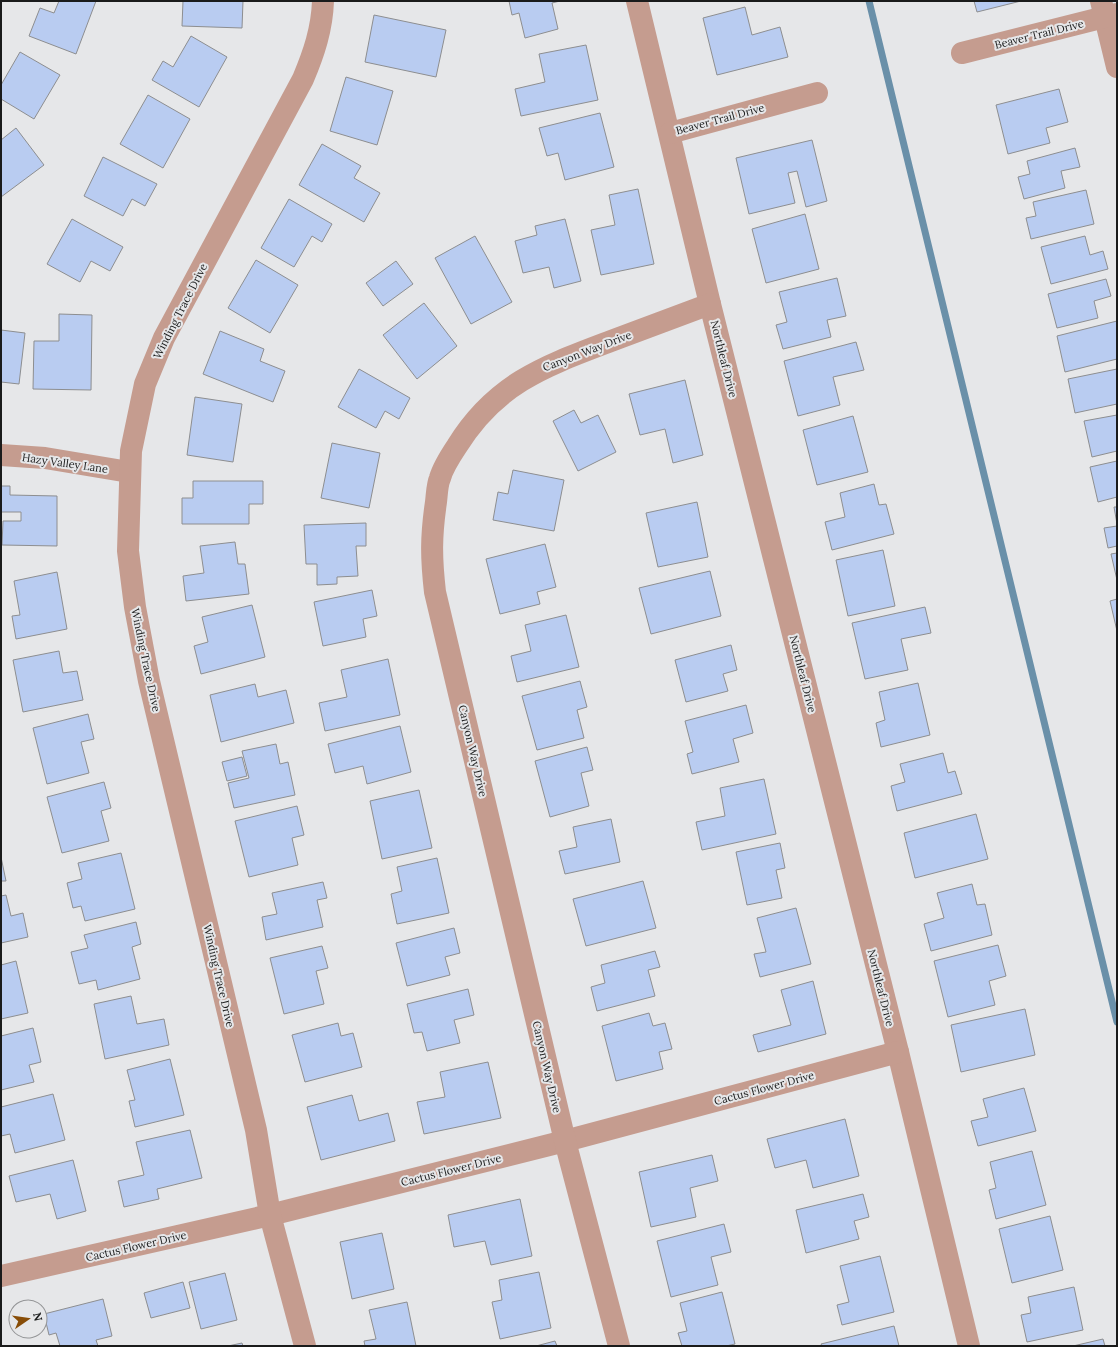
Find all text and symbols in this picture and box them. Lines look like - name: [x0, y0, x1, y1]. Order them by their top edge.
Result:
- street label: Beaver Trail Drive: [993, 16, 1085, 52]
- street label: Beaver Trail Drive: [674, 100, 766, 138]
- street label: Winding Trace Drive: [150, 261, 210, 361]
- street label: Northleaf Drive: [708, 319, 740, 399]
- street label: Canyon Way Drive: [541, 328, 633, 374]
- street label: Hazy Valley Lane: [21, 450, 109, 476]
- street label: Winding Trace Drive: [128, 607, 164, 713]
- street label: Northleaf Drive: [787, 634, 819, 714]
- street label: Canyon Way Drive: [456, 704, 490, 798]
- street label: Winding Trace Drive: [200, 923, 238, 1029]
- street label: Northleaf Drive: [865, 948, 897, 1028]
- street label: Canyon Way Drive: [530, 1020, 564, 1114]
- street label: Cactus Flower Drive: [712, 1068, 816, 1108]
- street label: Cactus Flower Drive: [399, 1151, 503, 1189]
- street label: Cactus Flower Drive: [84, 1228, 188, 1264]
- north arrow: [8, 1299, 48, 1339]
- text: N: [30, 1311, 46, 1323]

